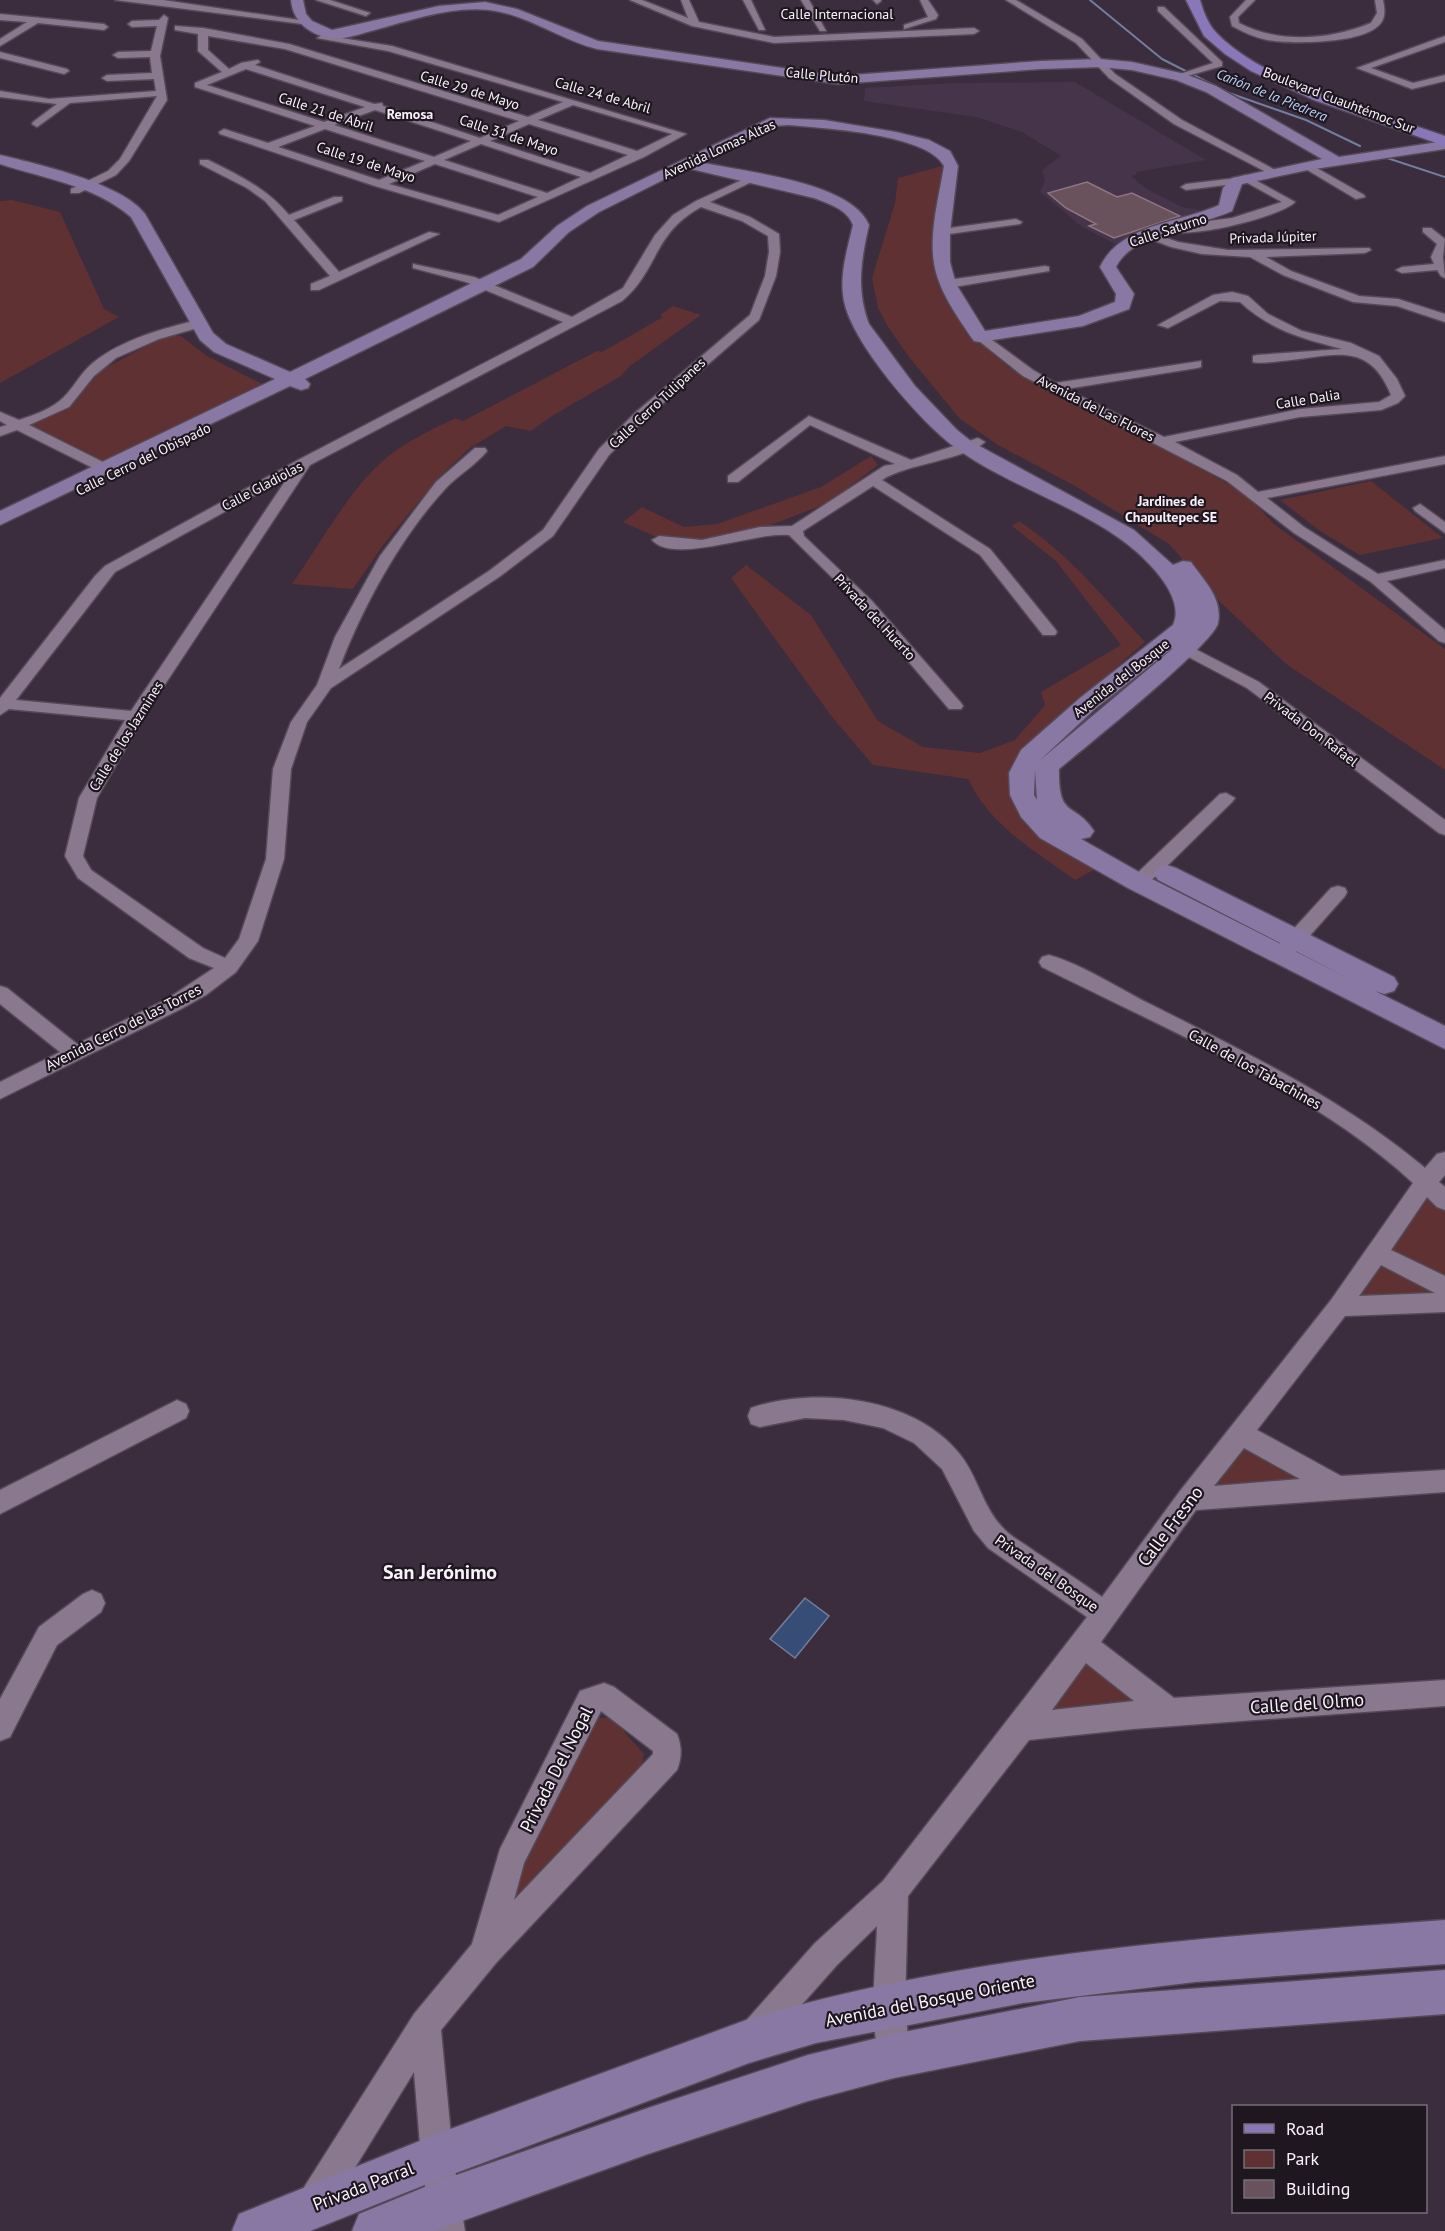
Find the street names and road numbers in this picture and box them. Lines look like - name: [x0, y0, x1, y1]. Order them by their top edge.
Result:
- street label: Calle Internacional: [781, 5, 893, 23]
- street label: Calle Plutón: [785, 63, 859, 87]
- street label: Boulevard Cuauhtémoc Sur: [1260, 63, 1418, 137]
- street label: Calle 29 de Mayo: [418, 66, 522, 114]
- street label: Calle 24 de Abril: [553, 73, 653, 117]
- street label: Calle 21 de Abril: [276, 88, 376, 136]
- street label: Calle 31 de Mayo: [457, 111, 561, 159]
- street label: Avenida Lomas Altas: [660, 115, 778, 183]
- street label: Calle 19 de Mayo: [314, 138, 418, 186]
- street label: Calle Saturno: [1127, 209, 1209, 251]
- street label: Privada Júpiter: [1229, 226, 1317, 248]
- street label: Calle Cerro Tulipanes: [605, 354, 709, 452]
- street label: Avenida de Las Flores: [1034, 371, 1158, 445]
- street label: Calle Dalia: [1275, 385, 1341, 413]
- street label: Calle Cerro del Obispado: [73, 418, 213, 500]
- street label: Calle Gladiolas: [218, 457, 306, 515]
- street label: Privada del Huerto: [830, 570, 920, 664]
- street label: Avenida del Bosque: [1069, 635, 1173, 721]
- street label: Calle de los Jazmines: [85, 678, 167, 794]
- street label: Privada Don Rafael: [1260, 688, 1362, 770]
- street label: Avenida Cerro de las Torres: [42, 979, 204, 1075]
- street label: Calle de los Tabachines: [1185, 1025, 1325, 1113]
- street label: Calle Fresno: [1132, 1481, 1208, 1571]
- street label: Privada del Bosque: [992, 1530, 1102, 1616]
- street label: Calle del Olmo: [1249, 1688, 1365, 1718]
- street label: Privada Del Nogal: [514, 1702, 598, 1836]
- street label: Avenida del Bosque Oriente: [823, 1968, 1037, 2032]
- street label: Privada Parral: [309, 2156, 417, 2216]

